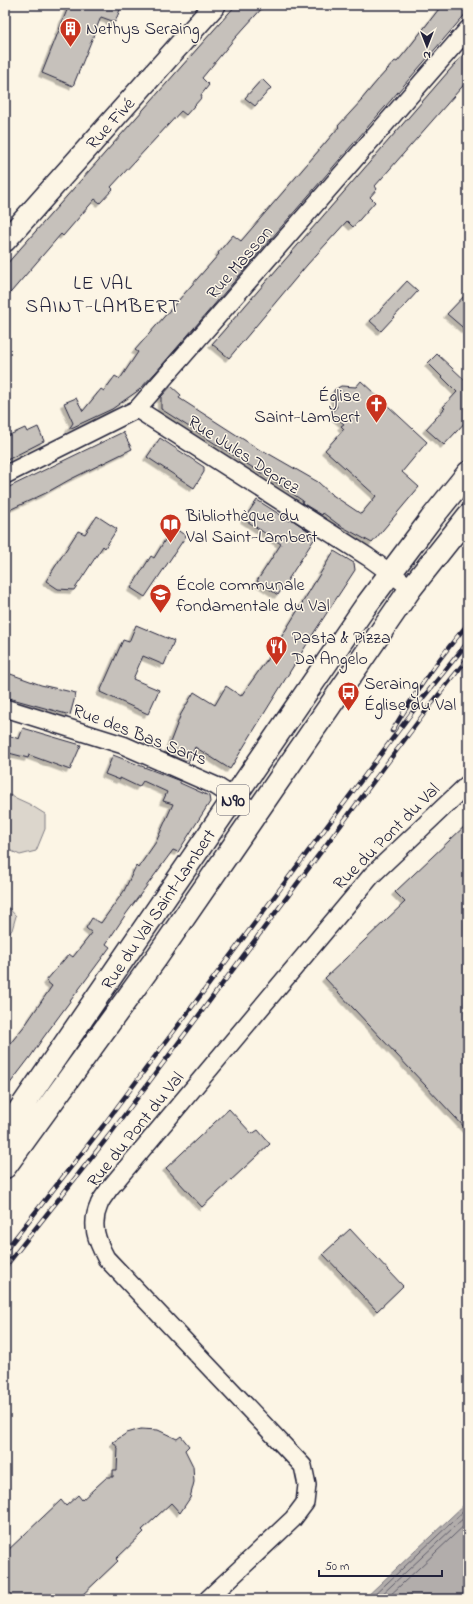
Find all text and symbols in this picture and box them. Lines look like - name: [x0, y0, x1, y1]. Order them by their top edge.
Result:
- building icon: Nethys Seraing: [58, 15, 84, 48]
- place label: Nethys Seraing: [86, 17, 200, 44]
- north arrow: [407, 26, 447, 66]
- text: N: [423, 47, 431, 63]
- street label: Rue Fivé: [81, 92, 143, 156]
- street label: Rue Masson: [201, 221, 280, 306]
- district label: LE VAL SAINT-LAMBERT: [25, 270, 181, 322]
- place label: Église Saint-Lambert: [254, 384, 361, 431]
- church icon: Église Saint-Lambert: [363, 392, 389, 425]
- street label: Rue Jules Deprez: [182, 410, 304, 502]
- place label: Bibliothèque du Val Saint-Lambert: [185, 504, 317, 551]
- library icon: Bibliothèque du Val Saint-Lambert: [158, 512, 184, 545]
- place label: École communale fondamentale du Val: [176, 573, 330, 620]
- school or university icon: École communale fondamentale du Val: [147, 581, 173, 614]
- place label: Pasta & Pizza Da Angelo: [291, 626, 391, 674]
- restaurant icon: Pasta & Pizza Da Angelo: [264, 634, 290, 667]
- place label: Seraing Église du Val: [364, 672, 456, 720]
- bus stop icon: Seraing Église du Val: [335, 680, 361, 713]
- street label: Rue des Bas Sarts: [68, 698, 210, 773]
- street label: Rue du Pont du Val: [328, 778, 447, 897]
- road number: N90: [217, 785, 249, 815]
- street label: Rue du Val Saint-Lambert: [96, 824, 223, 996]
- street label: Rue du Pont du Val: [82, 1067, 191, 1194]
- scale bar: [319, 1552, 442, 1578]
- text: 50 m: [325, 1558, 349, 1576]

